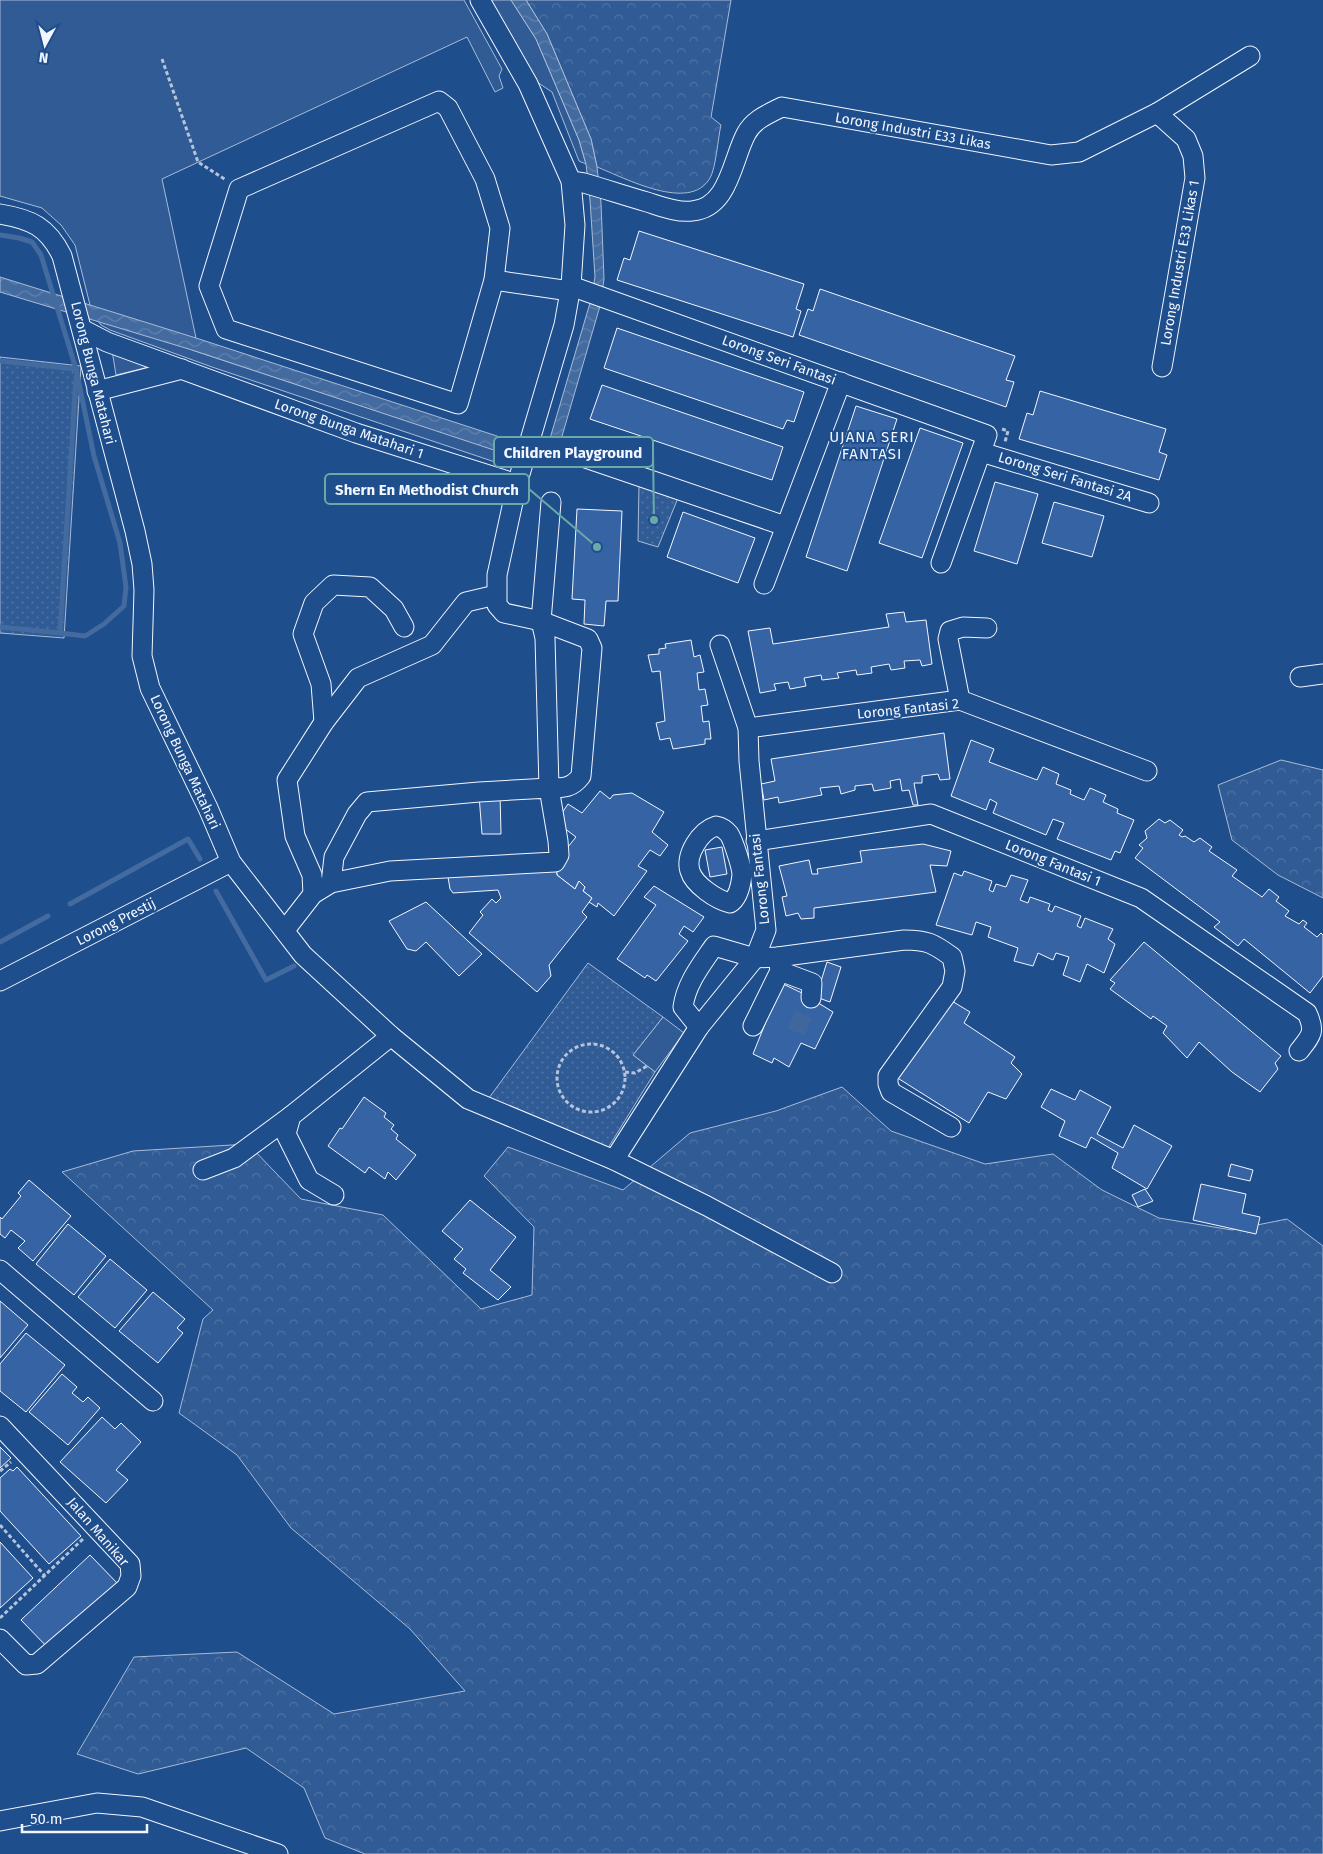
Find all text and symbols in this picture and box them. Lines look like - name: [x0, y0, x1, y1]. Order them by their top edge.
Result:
- north arrow: [20, 20, 70, 70]
- text: N: [38, 48, 49, 66]
- street label: Lorong Industri E33 Likas: [834, 109, 993, 153]
- street label: Lorong Industri E33 Likas 1: [1157, 179, 1203, 347]
- street label: Lorong Bunga Matahari: [67, 300, 119, 446]
- street label: Lorong Seri Fantasi: [720, 331, 838, 389]
- street label: Lorong Bunga Matahari 1: [272, 396, 426, 462]
- district label: UJANA SERI FANTASI: [829, 428, 915, 463]
- callout: Children Playground: [494, 437, 653, 467]
- text: Children Playground: [504, 444, 642, 462]
- street label: Lorong Seri Fantasi 2A: [996, 449, 1134, 505]
- callout: Shern En Methodist Church: [325, 474, 529, 504]
- text: Shern En Methodist Church: [335, 481, 519, 499]
- street label: Lorong Bunga Matahari: [146, 692, 224, 832]
- street label: Lorong Fantasi 2: [856, 695, 960, 723]
- street label: Lorong Fantasi: [747, 832, 773, 926]
- street label: Lorong Fantasi 1: [1003, 836, 1103, 890]
- street label: Lorong Prestij: [73, 895, 159, 949]
- street label: Jalan Manikar: [63, 1494, 133, 1570]
- scale bar: [22, 1802, 148, 1834]
- text: 50 m: [30, 1810, 63, 1828]

